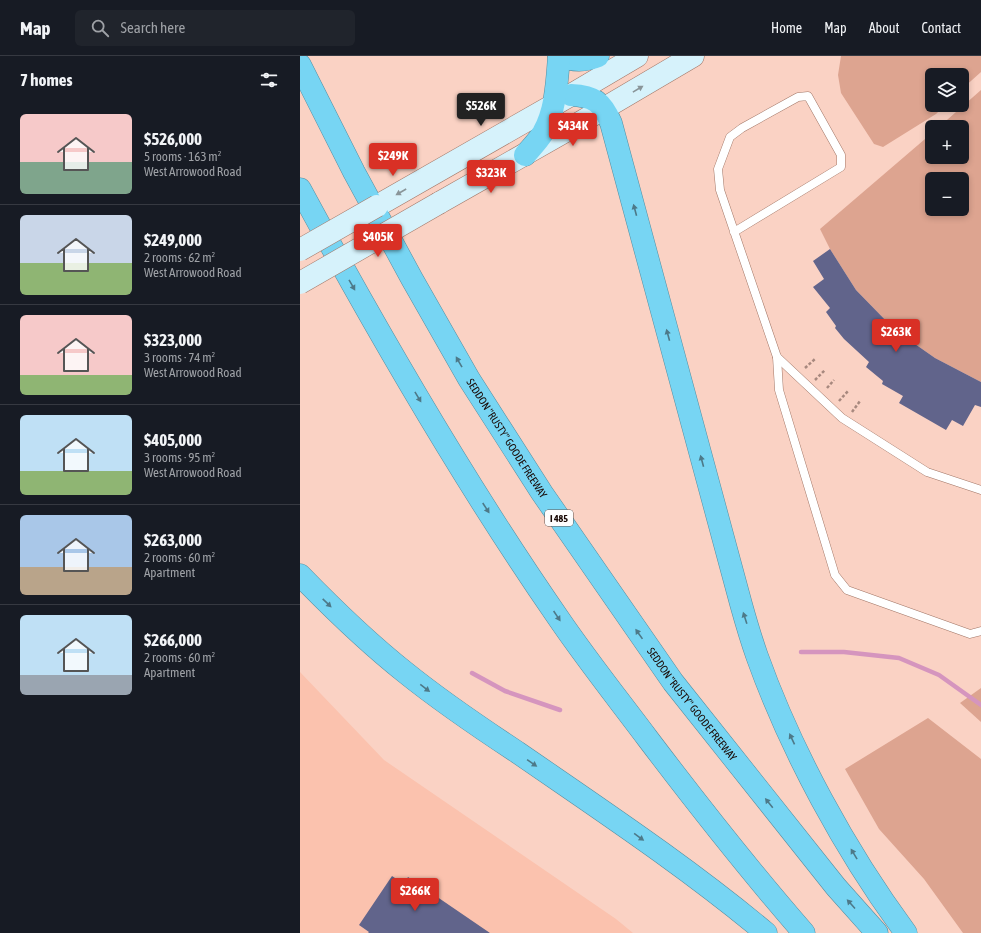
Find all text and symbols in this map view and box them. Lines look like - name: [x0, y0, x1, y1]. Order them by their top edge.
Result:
- search box: [75, 10, 355, 46]
- text: Map: [20, 17, 51, 39]
- icon: search: [89, 17, 111, 39]
- text: Search here: [121, 19, 185, 36]
- text: Home: [771, 20, 802, 36]
- text: Map: [824, 20, 847, 36]
- text: About: [869, 20, 900, 36]
- text: Contact: [922, 20, 961, 36]
- map controls: [925, 68, 969, 216]
- button: layers: [925, 68, 969, 112]
- icon: filters: [258, 69, 280, 91]
- text: 7 homes: [20, 70, 73, 90]
- one-way arrow: [632, 85, 644, 92]
- pin: $526K: [453, 93, 509, 127]
- text: $526K: [466, 98, 496, 113]
- pin: $434K: [545, 113, 601, 147]
- text: $434K: [558, 118, 588, 133]
- button: +: [925, 120, 969, 164]
- text: $526,000: [144, 129, 202, 149]
- icon: home: [52, 130, 100, 178]
- pin: $249K: [365, 143, 421, 177]
- text: $249K: [378, 148, 408, 163]
- text: 5 rooms · 163 m²: [144, 149, 221, 164]
- pin: $323K: [463, 160, 519, 194]
- text: West Arrowood Road: [144, 164, 242, 179]
- text: $323K: [476, 165, 506, 180]
- button: −: [925, 172, 969, 216]
- one-way arrow: [395, 189, 407, 196]
- one-way arrow: [631, 204, 637, 216]
- pin: $405K: [350, 224, 406, 258]
- text: $405K: [363, 229, 393, 244]
- text: $249,000: [144, 230, 202, 250]
- icon: home: [52, 231, 100, 279]
- text: 2 rooms · 62 m²: [144, 250, 215, 265]
- text: West Arrowood Road: [144, 265, 242, 280]
- one-way arrow: [348, 280, 356, 290]
- pin: $263K: [868, 319, 924, 353]
- text: $263K: [881, 324, 911, 339]
- one-way arrow: [665, 329, 671, 342]
- text: $323,000: [144, 330, 202, 350]
- icon: home: [52, 331, 100, 379]
- text: 3 rooms · 74 m²: [144, 350, 215, 365]
- one-way arrow: [456, 356, 463, 368]
- text: West Arrowood Road: [144, 365, 242, 380]
- street label: SEDDON "RUSTY" GOODE FREEWAY: [464, 376, 550, 500]
- one-way arrow: [414, 392, 422, 402]
- text: $405,000: [144, 430, 202, 450]
- icon: home: [52, 431, 100, 479]
- text: 3 rooms · 95 m²: [144, 450, 215, 465]
- one-way arrow: [699, 455, 705, 467]
- text: West Arrowood Road: [144, 465, 242, 480]
- one-way arrow: [482, 502, 490, 513]
- road number: I 485: [545, 510, 573, 526]
- text: $263,000: [144, 530, 202, 550]
- icon: home: [52, 531, 100, 579]
- text: 2 rooms · 60 m²: [144, 550, 215, 565]
- text: Apartment: [144, 565, 195, 580]
- one-way arrow: [322, 598, 332, 608]
- one-way arrow: [553, 611, 561, 621]
- one-way arrow: [742, 612, 748, 624]
- one-way arrow: [635, 628, 643, 639]
- text: $266,000: [144, 630, 202, 650]
- icon: home: [52, 631, 100, 679]
- street label: SEDDON "RUSTY" GOODE FREEWAY: [645, 645, 739, 763]
- text: 2 rooms · 60 m²: [144, 650, 215, 665]
- text: Apartment: [144, 665, 195, 680]
- one-way arrow: [420, 684, 431, 692]
- one-way arrow: [789, 733, 795, 745]
- one-way arrow: [527, 759, 537, 767]
- one-way arrow: [765, 798, 773, 809]
- one-way arrow: [633, 833, 644, 841]
- one-way arrow: [850, 848, 857, 860]
- pin: $266K: [387, 878, 443, 912]
- text: $266K: [400, 883, 430, 898]
- one-way arrow: [847, 899, 856, 909]

